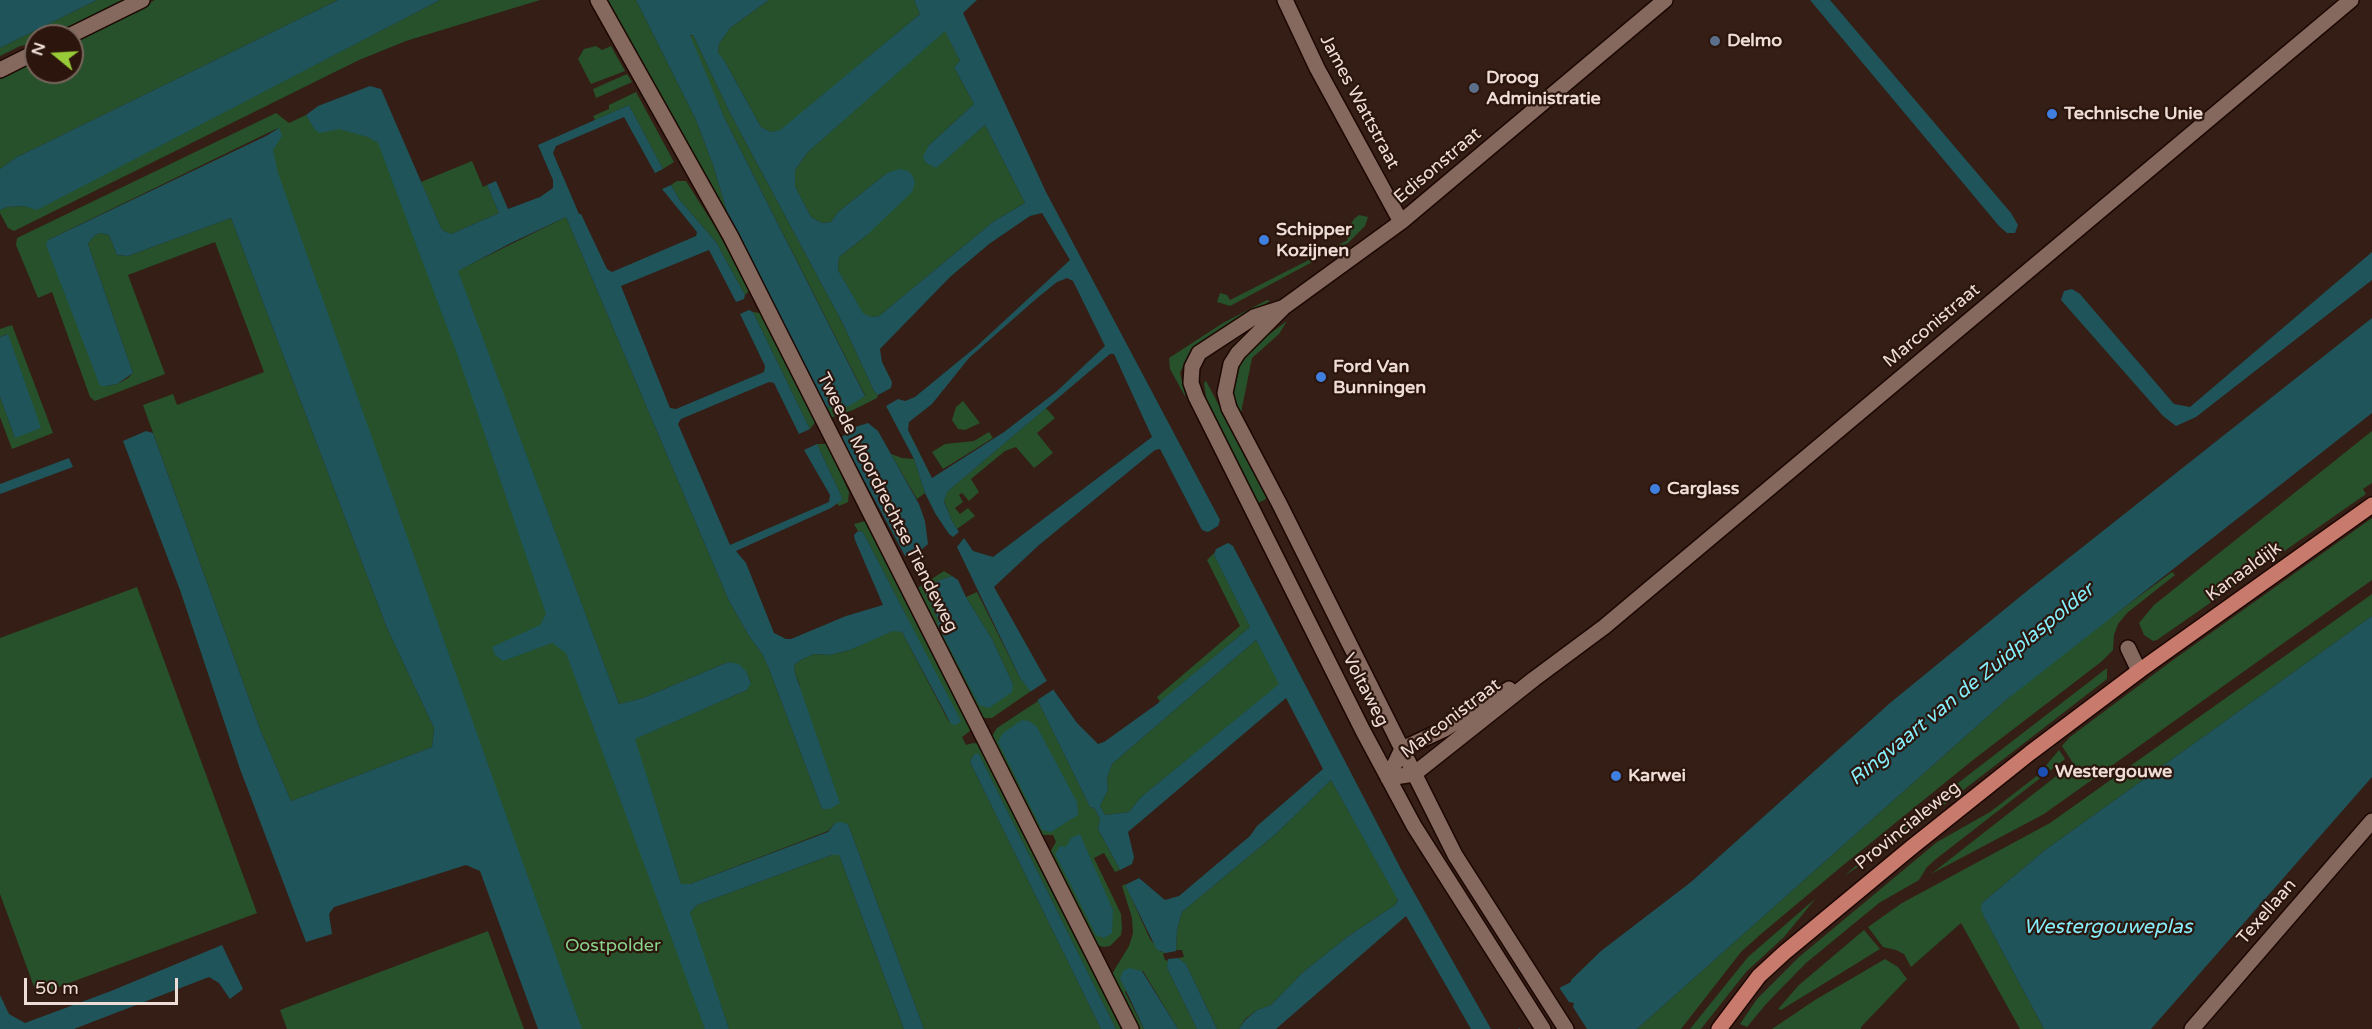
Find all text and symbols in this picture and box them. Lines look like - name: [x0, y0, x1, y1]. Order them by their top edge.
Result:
- north arrow: [24, 24, 84, 84]
- place label: Delmo: [1727, 30, 1782, 52]
- street label: James Wattstraat: [1315, 31, 1403, 173]
- marker: Delmo: [1708, 34, 1722, 48]
- text: N: [27, 40, 50, 58]
- place label: Droog Administratie: [1486, 67, 1601, 110]
- marker: Droog Administratie: [1467, 81, 1481, 95]
- place label: Technische Unie: [2064, 103, 2203, 125]
- marker: Technische Unie: [2045, 107, 2059, 121]
- street label: Edisonstraat: [1390, 123, 1486, 209]
- place label: Schipper Kozijnen: [1276, 219, 1352, 262]
- marker: Schipper Kozijnen: [1257, 233, 1271, 247]
- street label: Marconistraat: [1879, 279, 1985, 373]
- place label: Ford Van Bunningen: [1333, 356, 1426, 398]
- street label: Tweede Moordrechtse Tiendeweg: [812, 370, 962, 636]
- marker: Ford Van Bunningen: [1314, 370, 1328, 384]
- place label: Carglass: [1667, 478, 1739, 500]
- marker: Carglass: [1648, 482, 1662, 496]
- street label: Kanaaldijk: [2202, 537, 2286, 607]
- water label: Ringvaart van de Zuidplaspolder: [1845, 579, 2099, 791]
- street label: Voltaweg: [1337, 650, 1393, 730]
- street label: Marconistraat: [1397, 674, 1505, 764]
- place label: Westergouwe: [2055, 761, 2172, 783]
- place label: Karwei: [1628, 765, 1686, 787]
- marker: Westergouwe: [2036, 765, 2050, 779]
- marker: Karwei: [1609, 769, 1623, 783]
- street label: Provincialeweg: [1851, 777, 1965, 875]
- street label: Texellaan: [2233, 875, 2301, 949]
- water label: Westergouweplas: [2024, 916, 2192, 940]
- park label: Oostpolder: [565, 935, 661, 957]
- scale bar: [27, 966, 182, 1004]
- text: 50 m: [35, 977, 79, 999]

